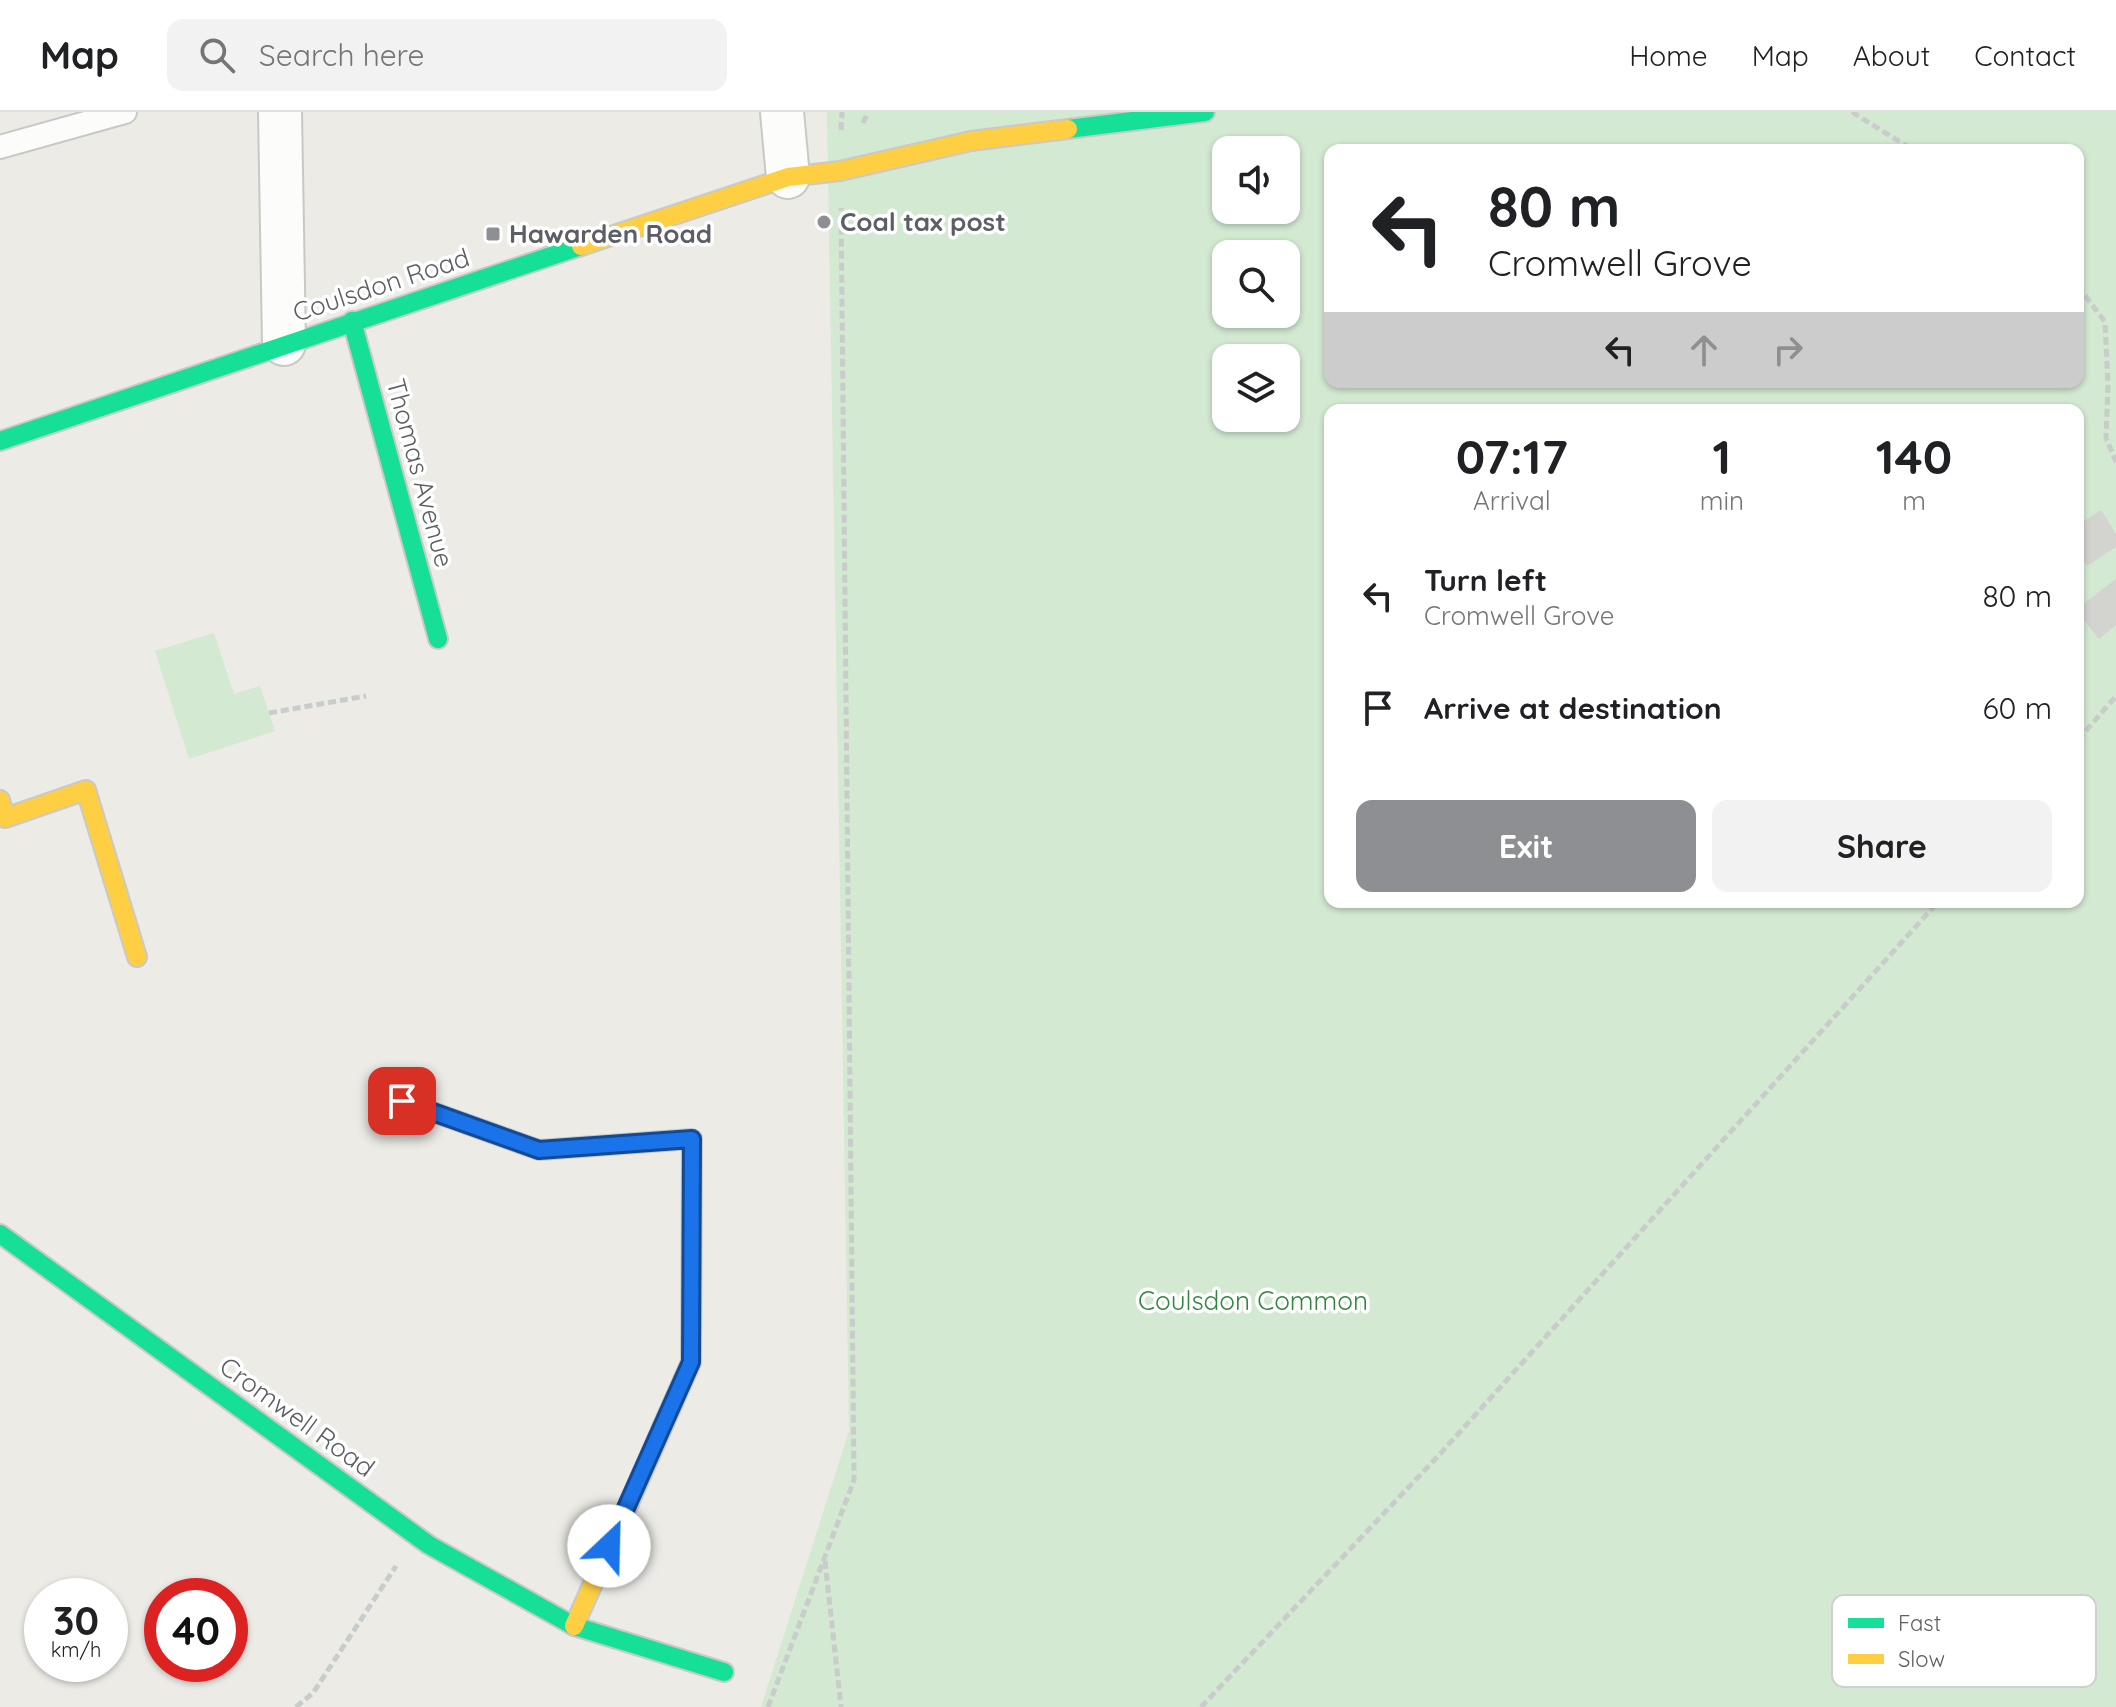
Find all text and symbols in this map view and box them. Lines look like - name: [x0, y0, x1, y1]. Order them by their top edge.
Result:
- search box: [167, 19, 727, 91]
- text: Map: [40, 31, 119, 79]
- icon: search: [195, 33, 239, 77]
- text: Search here: [259, 36, 424, 74]
- text: Home: [1629, 38, 1708, 73]
- text: Map: [1752, 38, 1809, 73]
- text: About: [1853, 38, 1930, 73]
- text: Contact: [1974, 38, 2076, 73]
- map controls: [1212, 136, 1300, 432]
- button: sound: [1212, 136, 1300, 224]
- text: 80 m: [1488, 171, 1620, 241]
- icon: left: [1356, 176, 1460, 280]
- place label: Coal tax post: [840, 205, 1006, 238]
- marker: Coal tax post: [815, 213, 833, 231]
- place label: Hawarden Road: [509, 217, 712, 250]
- marker: Hawarden Road: [484, 225, 502, 243]
- street label: Coulsdon Road: [288, 240, 473, 329]
- button: search: [1212, 240, 1300, 328]
- text: Cromwell Grove: [1488, 240, 1752, 285]
- icon: left: [1598, 328, 1642, 372]
- icon: ahead: [1682, 328, 1726, 372]
- icon: right: [1766, 328, 1810, 372]
- button: layers: [1212, 344, 1300, 432]
- street label: Thomas Avenue: [379, 375, 462, 571]
- text: 07:17: [1456, 426, 1568, 486]
- text: 1: [1712, 426, 1731, 486]
- text: 140: [1876, 426, 1952, 486]
- text: Arrival: [1473, 484, 1551, 517]
- text: min: [1700, 484, 1744, 517]
- text: m: [1902, 484, 1926, 517]
- text: Turn left: [1424, 561, 1547, 599]
- icon: left: [1356, 574, 1400, 618]
- text: 80 m: [1982, 577, 2052, 615]
- text: Cromwell Grove: [1424, 599, 1615, 632]
- icon: arrive: [1356, 686, 1400, 730]
- text: Arrive at destination: [1424, 689, 1722, 727]
- text: 60 m: [1982, 689, 2052, 727]
- button: Exit: [1356, 800, 1696, 892]
- button: Share: [1712, 800, 2052, 892]
- pin: [368, 1067, 436, 1135]
- icon: arrive: [380, 1079, 424, 1123]
- park label: Coulsdon Common: [1138, 1284, 1368, 1317]
- street label: Cromwell Road: [213, 1349, 381, 1484]
- position arrow: [567, 1504, 651, 1588]
- speed limit sign: 40: [144, 1578, 248, 1682]
- text: 30: [53, 1595, 99, 1645]
- legend: [1832, 1595, 2096, 1687]
- text: Fast: [1898, 1609, 1941, 1637]
- text: km/h: [51, 1637, 101, 1662]
- text: Slow: [1898, 1645, 1945, 1673]

